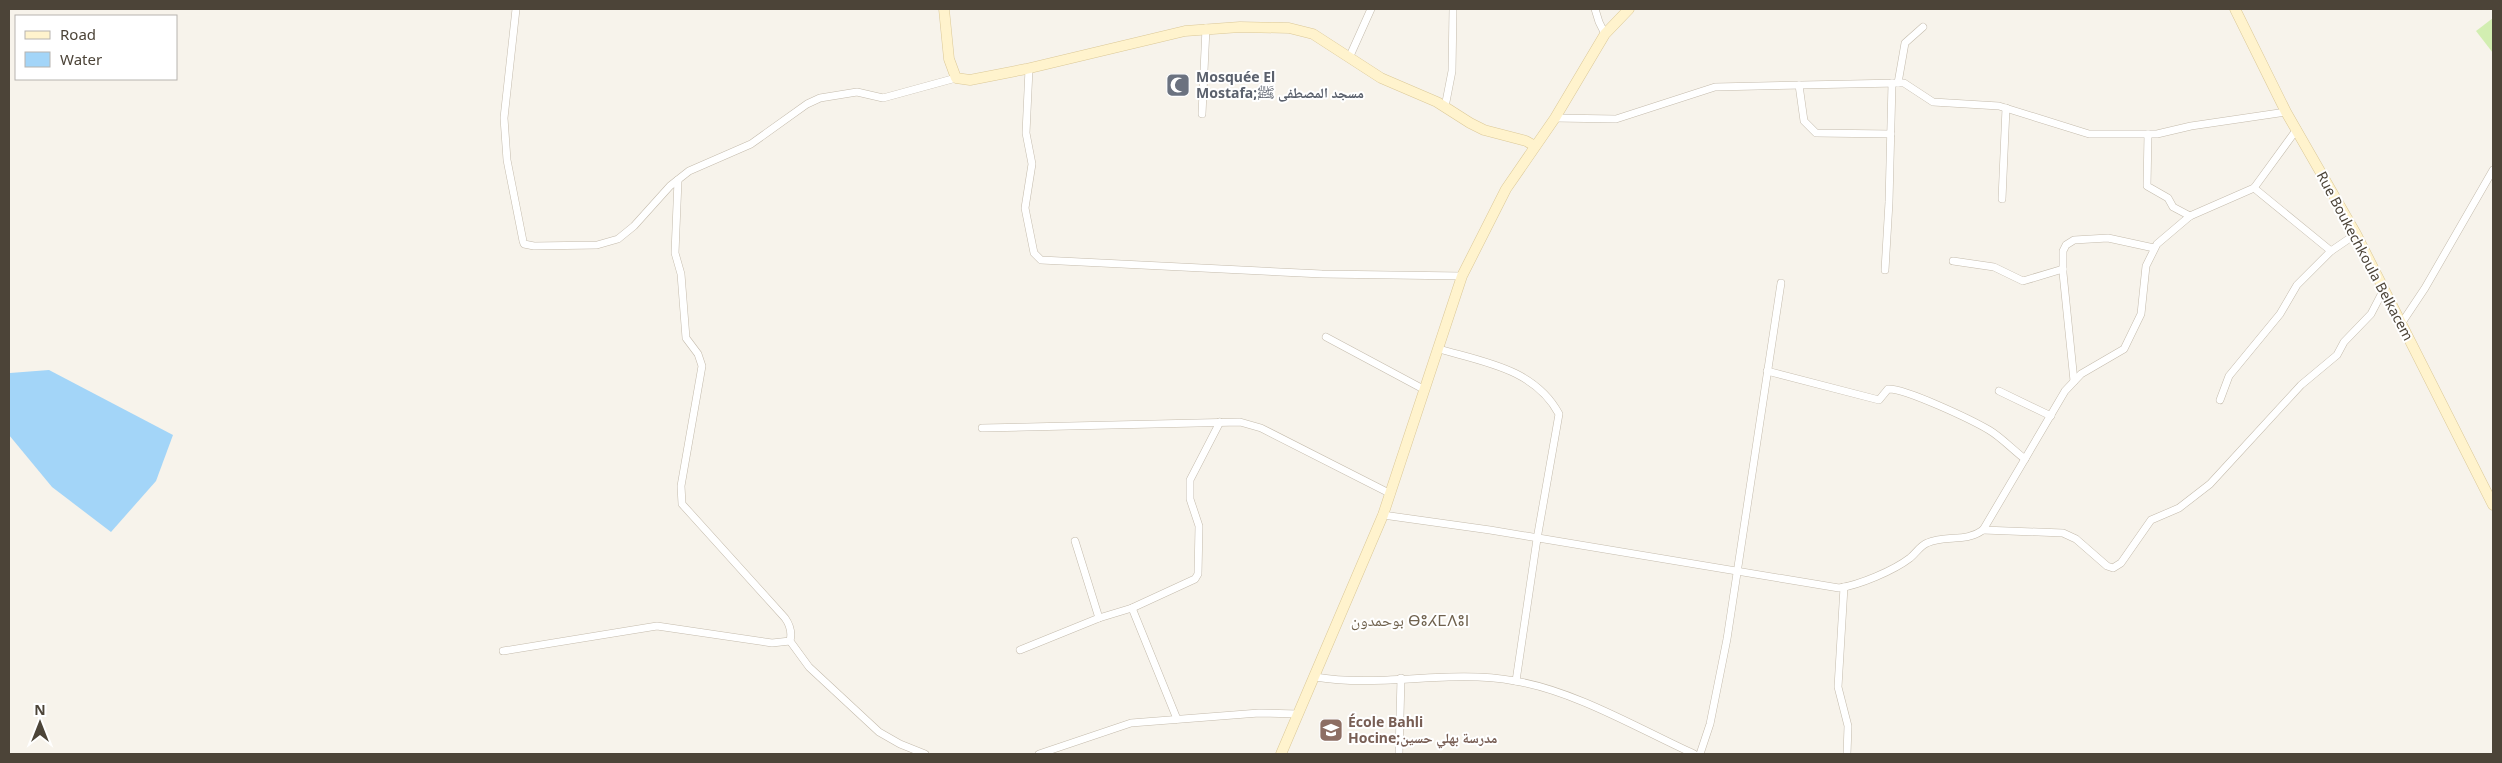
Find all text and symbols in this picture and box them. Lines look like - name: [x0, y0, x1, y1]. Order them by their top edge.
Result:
- legend: [15, 15, 178, 80]
- text: Road: [60, 24, 96, 44]
- text: Water: [60, 49, 102, 69]
- place label: Mosquée El Mostafa;مسجد المصطفى ﷺ: [1196, 67, 1364, 102]
- mosque icon: Mosquée El Mostafa;مسجد المصطفى ﷺ: [1165, 72, 1191, 98]
- street label: Rue Boukechkoula Belkacem: [2313, 168, 2418, 344]
- district label: بوحمدون ⴱⵓⵃⵎⴷⵓⵏ: [1351, 609, 1469, 631]
- north arrow: [15, 698, 65, 748]
- text: N: [34, 700, 46, 719]
- place label: École Bahli Hocine;مدرسة بهلي حسين: [1348, 712, 1497, 749]
- school or university icon: École Bahli Hocine;مدرسة بهلي حسين: [1318, 717, 1344, 743]

